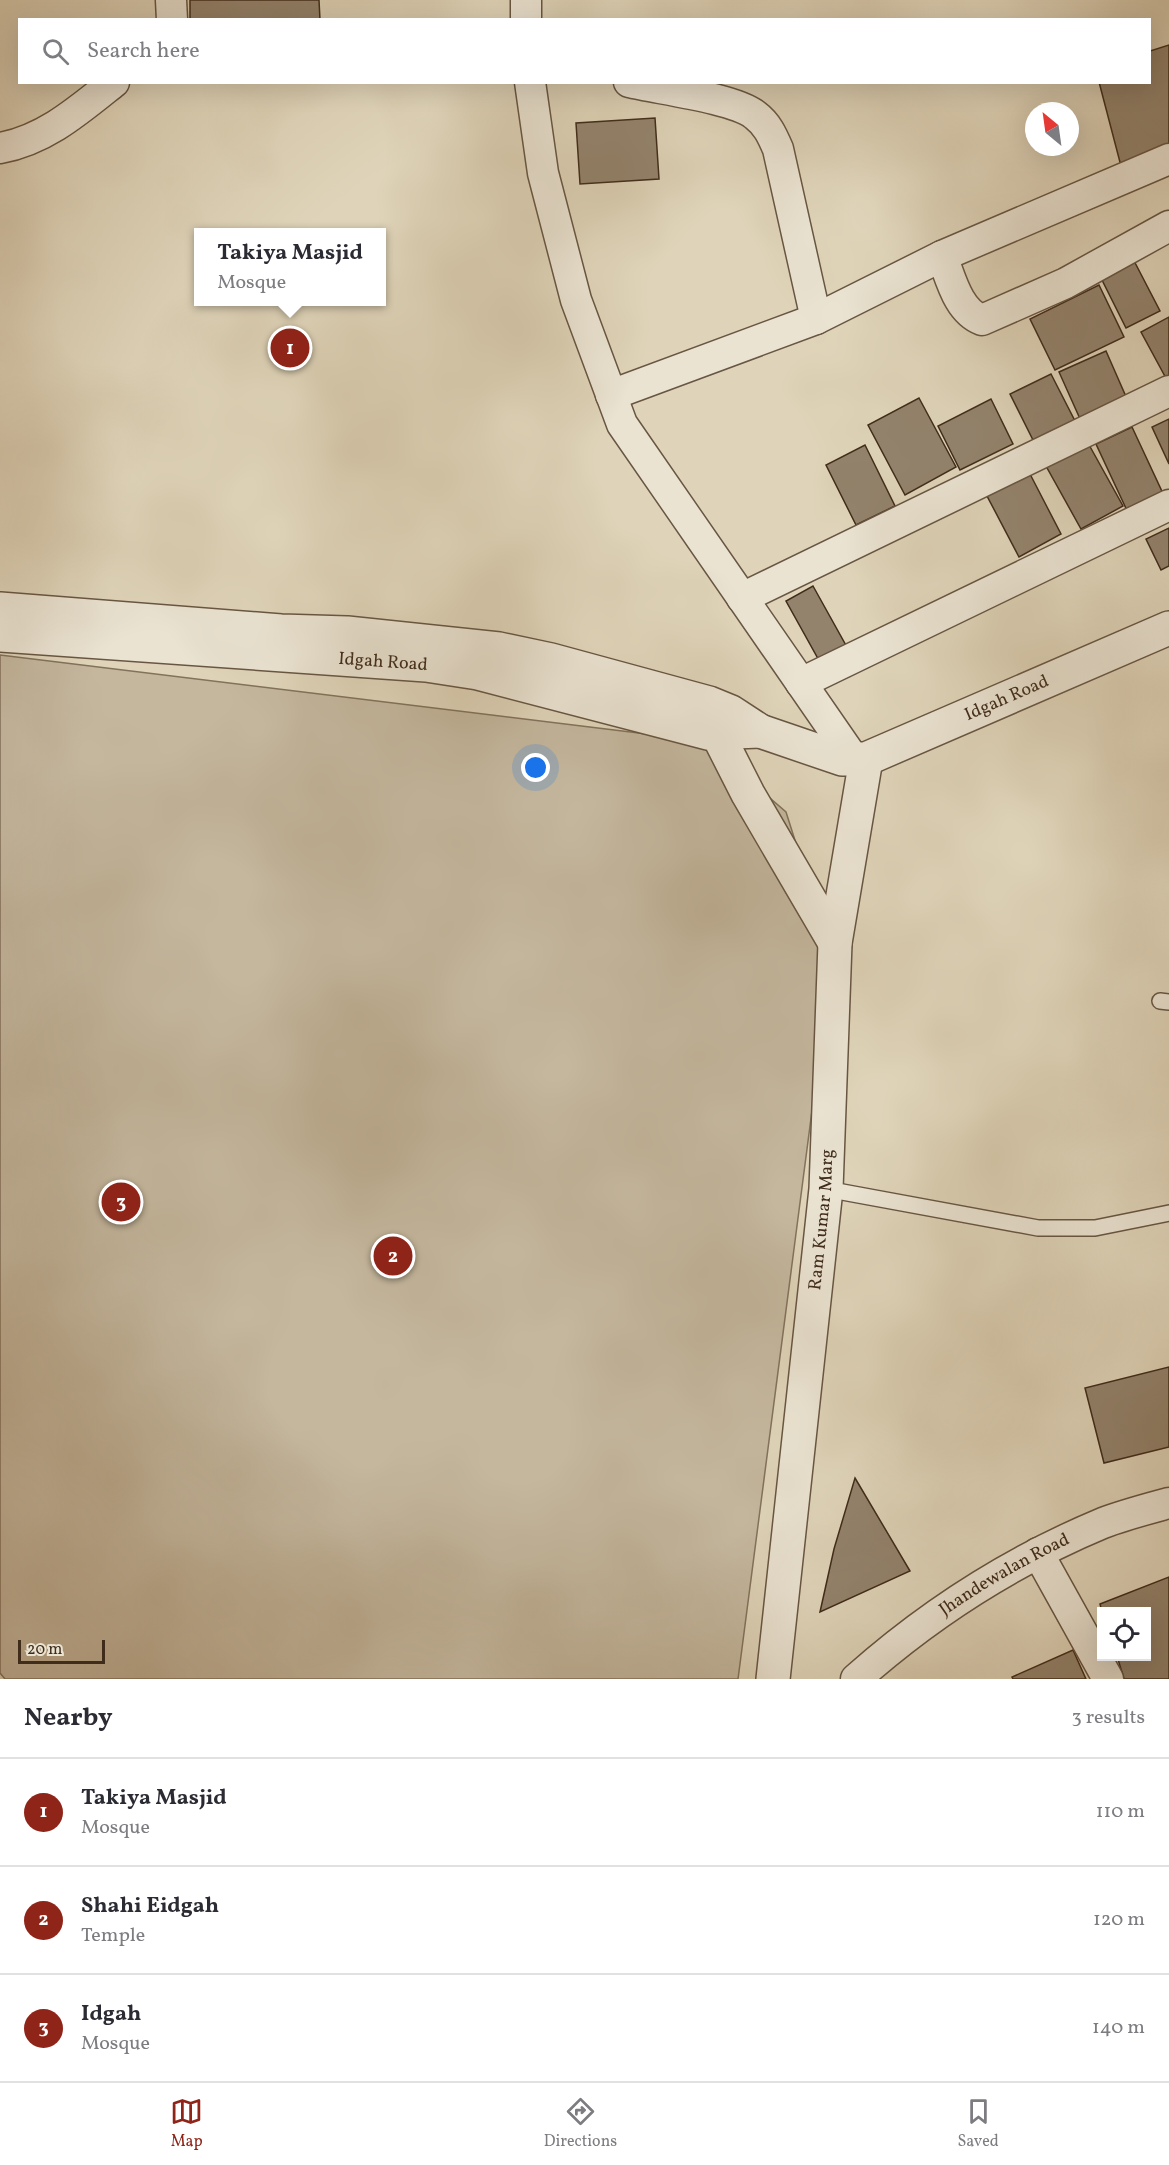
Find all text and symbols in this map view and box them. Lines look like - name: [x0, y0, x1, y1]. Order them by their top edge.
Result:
- search box: [18, 18, 1151, 84]
- icon: search: [39, 35, 72, 68]
- text: Search here: [87, 36, 200, 67]
- north arrow: [1025, 102, 1079, 156]
- popup: [194, 228, 386, 306]
- text: Takiya Masjid: [217, 238, 363, 269]
- text: Mosque: [217, 269, 286, 297]
- pin: 1: [270, 326, 310, 370]
- street label: Idgah Road: [337, 646, 429, 678]
- street label: Idgah Road: [961, 669, 1053, 727]
- your location: [521, 753, 550, 782]
- street label: Ram Kumar Marg: [803, 1149, 840, 1291]
- pin: 3: [102, 1180, 140, 1224]
- pin: 2: [374, 1234, 412, 1278]
- street label: Jhandewalan Road: [934, 1527, 1074, 1622]
- map controls: [1097, 1607, 1151, 1661]
- button: locate: [1097, 1607, 1151, 1661]
- scale bar: [18, 1637, 105, 1664]
- text: 20 m: [27, 1639, 62, 1661]
- text: Nearby: [24, 1700, 113, 1736]
- text: 3 results: [1071, 1704, 1145, 1732]
- text: Takiya Masjid: [81, 1783, 227, 1814]
- text: 1: [39, 1798, 48, 1826]
- text: 110 m: [1096, 1798, 1145, 1826]
- text: Mosque: [81, 1814, 150, 1842]
- text: Shahi Eidgah: [81, 1891, 219, 1922]
- text: 2: [38, 1906, 49, 1934]
- text: 120 m: [1093, 1906, 1145, 1934]
- text: Temple: [81, 1922, 145, 1950]
- text: Idgah: [81, 1999, 141, 2030]
- text: 3: [38, 2014, 49, 2042]
- text: 140 m: [1092, 2014, 1145, 2042]
- text: Mosque: [81, 2030, 150, 2058]
- tab: Map: [170, 2095, 203, 2153]
- tab: Directions: [544, 2095, 617, 2153]
- tab: Saved: [958, 2095, 999, 2153]

